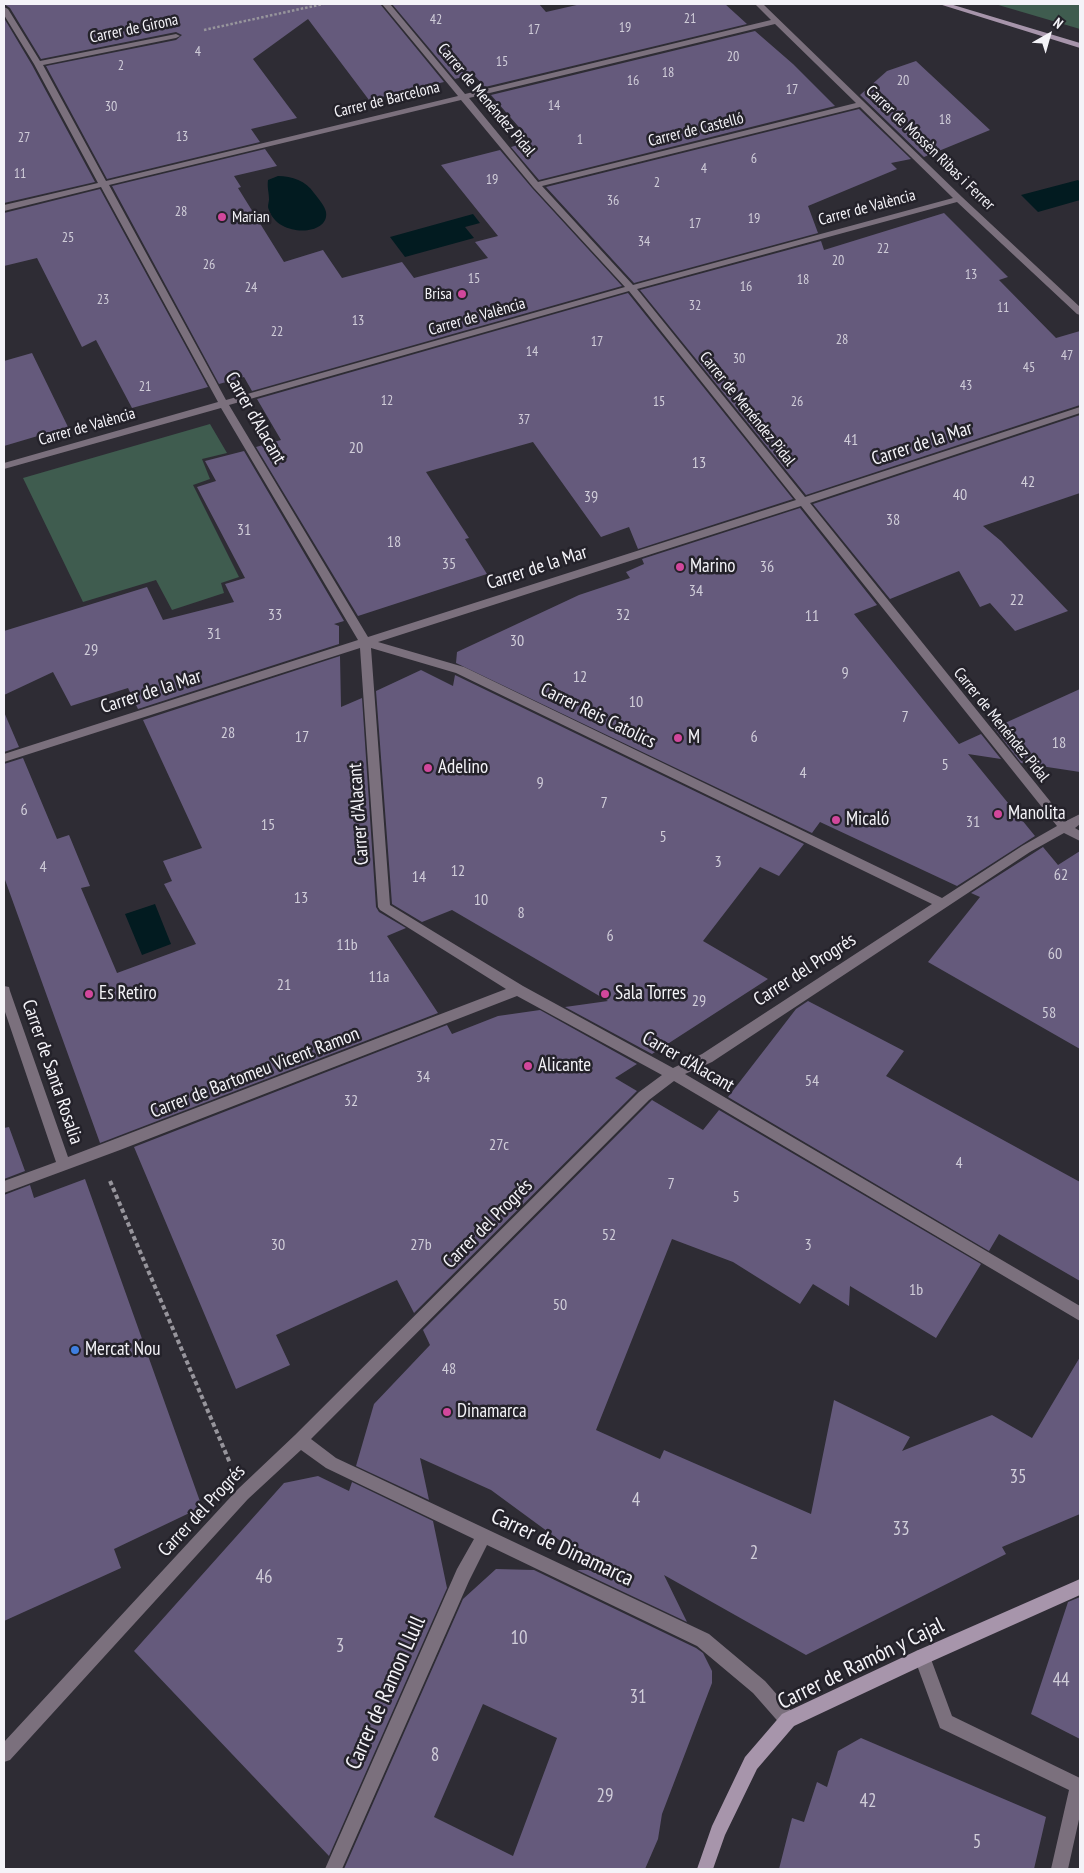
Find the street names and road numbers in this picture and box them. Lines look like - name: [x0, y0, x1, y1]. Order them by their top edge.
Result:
- street label: Carrer de Girona: [88, 10, 180, 48]
- street label: Carrer de Menéndez Pidal: [433, 40, 539, 160]
- street label: Carrer de Barcelona: [332, 78, 442, 122]
- street label: Carrer de Mossèn Ribas i Ferrer: [862, 81, 998, 215]
- street label: Carrer de Castelló: [646, 109, 746, 151]
- street label: Carrer de València: [816, 186, 918, 230]
- street label: Carrer de València: [426, 294, 528, 340]
- street label: Carrer de Menéndez Pidal: [695, 348, 799, 470]
- street label: Carrer d'Alacant: [220, 368, 290, 468]
- street label: Carrer de València: [36, 404, 138, 450]
- street label: Carrer de la Mar: [869, 417, 975, 471]
- street label: Carrer de la Mar: [484, 541, 590, 595]
- street label: Carrer de Menéndez Pidal: [949, 664, 1053, 786]
- street label: Carrer de la Mar: [98, 665, 204, 719]
- street label: Carrer Reis Catolics: [537, 678, 659, 754]
- street label: Carrer d'Alacant: [344, 762, 374, 866]
- street label: Carrer del Progrés: [750, 929, 860, 1011]
- street label: Carrer de Santa Rosalia: [17, 997, 87, 1147]
- street label: Carrer de Bartomeu Vicent Ramon: [147, 1023, 363, 1123]
- street label: Carrer d'Alacant: [638, 1027, 738, 1097]
- street label: Carrer del Progrés: [438, 1174, 538, 1274]
- street label: Carrer del Progrés: [154, 1460, 250, 1562]
- street label: Carrer de Dinamarca: [487, 1503, 637, 1593]
- street label: Carrer de Ramon Llull: [340, 1612, 432, 1774]
- street label: Carrer de Ramón y Cajal: [774, 1612, 948, 1716]

